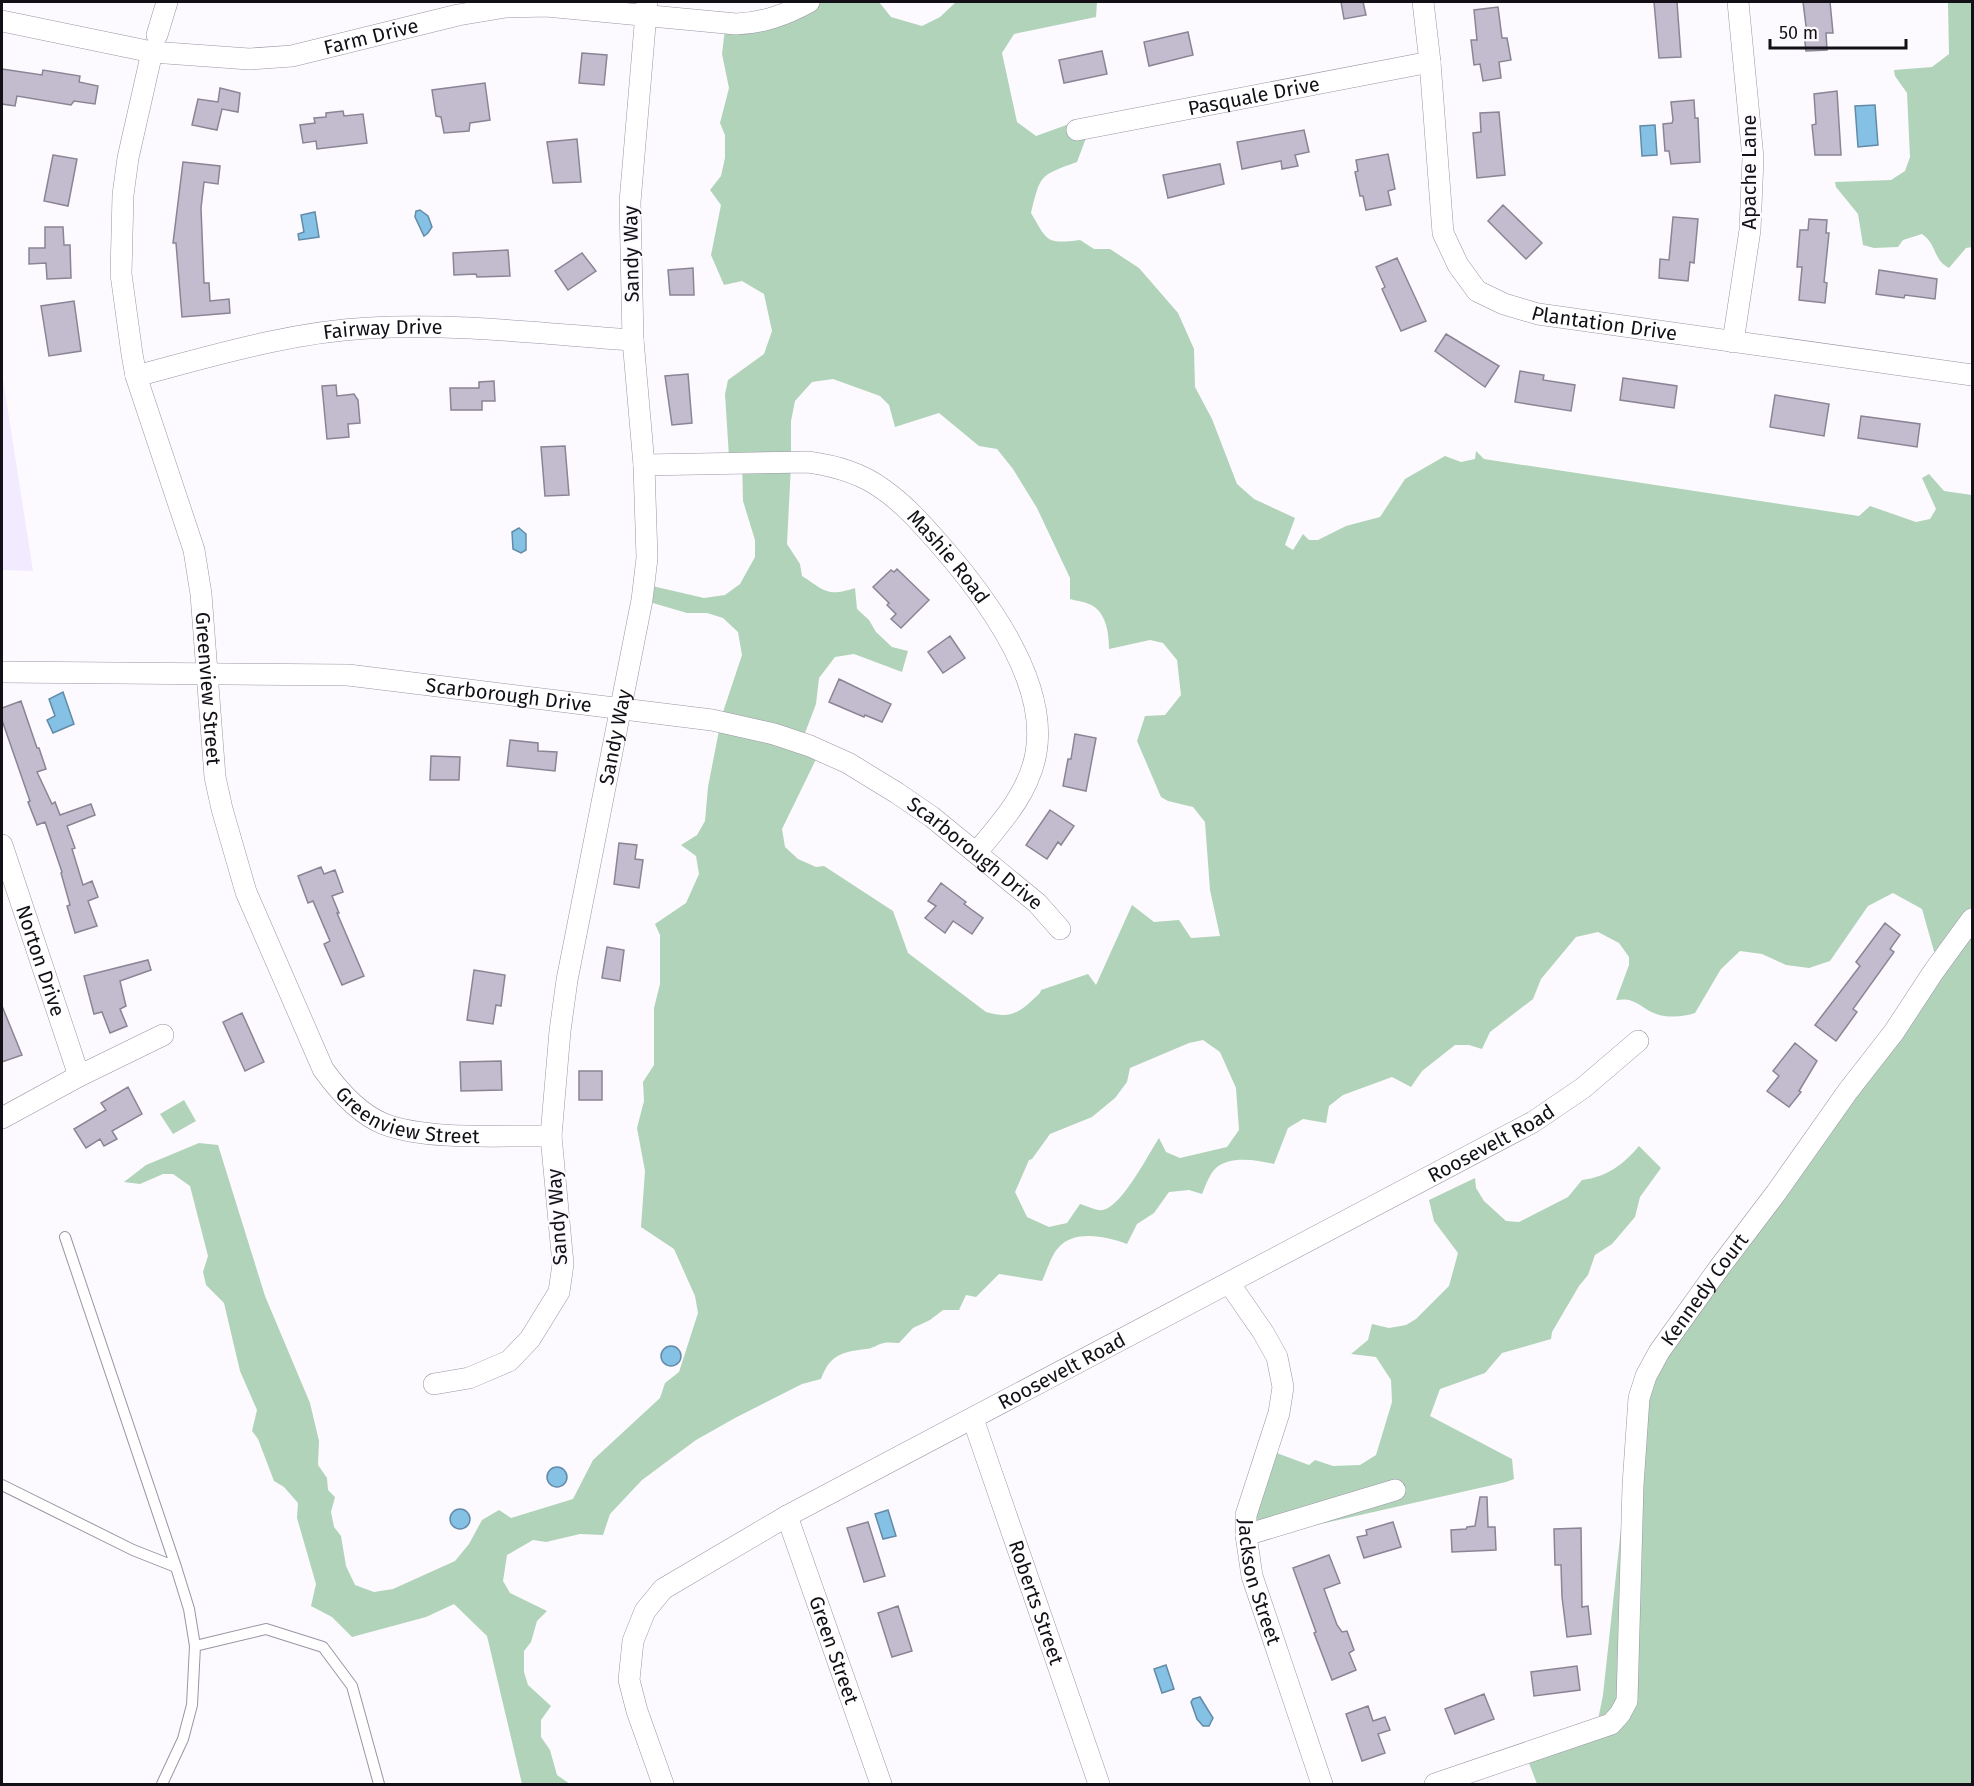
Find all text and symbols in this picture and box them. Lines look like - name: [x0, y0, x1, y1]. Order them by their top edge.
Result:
- scale bar: [1770, 12, 1906, 50]
- street label: Farm Drive: [321, 13, 421, 60]
- text: 50 m: [1779, 22, 1818, 44]
- street label: Pasquale Drive: [1186, 72, 1322, 120]
- street label: Apache Lane: [1737, 115, 1761, 229]
- street label: Sandy Way: [618, 205, 644, 303]
- street label: Plantation Drive: [1529, 301, 1679, 345]
- street label: Fairway Drive: [321, 315, 443, 344]
- street label: Mashie Road: [902, 505, 995, 608]
- street label: Greenview Street: [190, 611, 226, 767]
- street label: Scarborough Drive: [424, 673, 593, 717]
- street label: Sandy Way: [594, 687, 636, 787]
- street label: Scarborough Drive: [903, 792, 1048, 915]
- street label: Norton Drive: [11, 902, 70, 1019]
- street label: Greenview Street: [331, 1082, 481, 1148]
- street label: Roosevelt Road: [1424, 1099, 1559, 1187]
- street label: Sandy Way: [542, 1168, 572, 1266]
- street label: Kennedy Court: [1655, 1228, 1753, 1350]
- street label: Roosevelt Road: [994, 1327, 1129, 1414]
- street label: Jackson Street: [1234, 1519, 1286, 1649]
- street label: Roberts Street: [1004, 1537, 1069, 1669]
- street label: Green Street: [804, 1593, 864, 1708]

